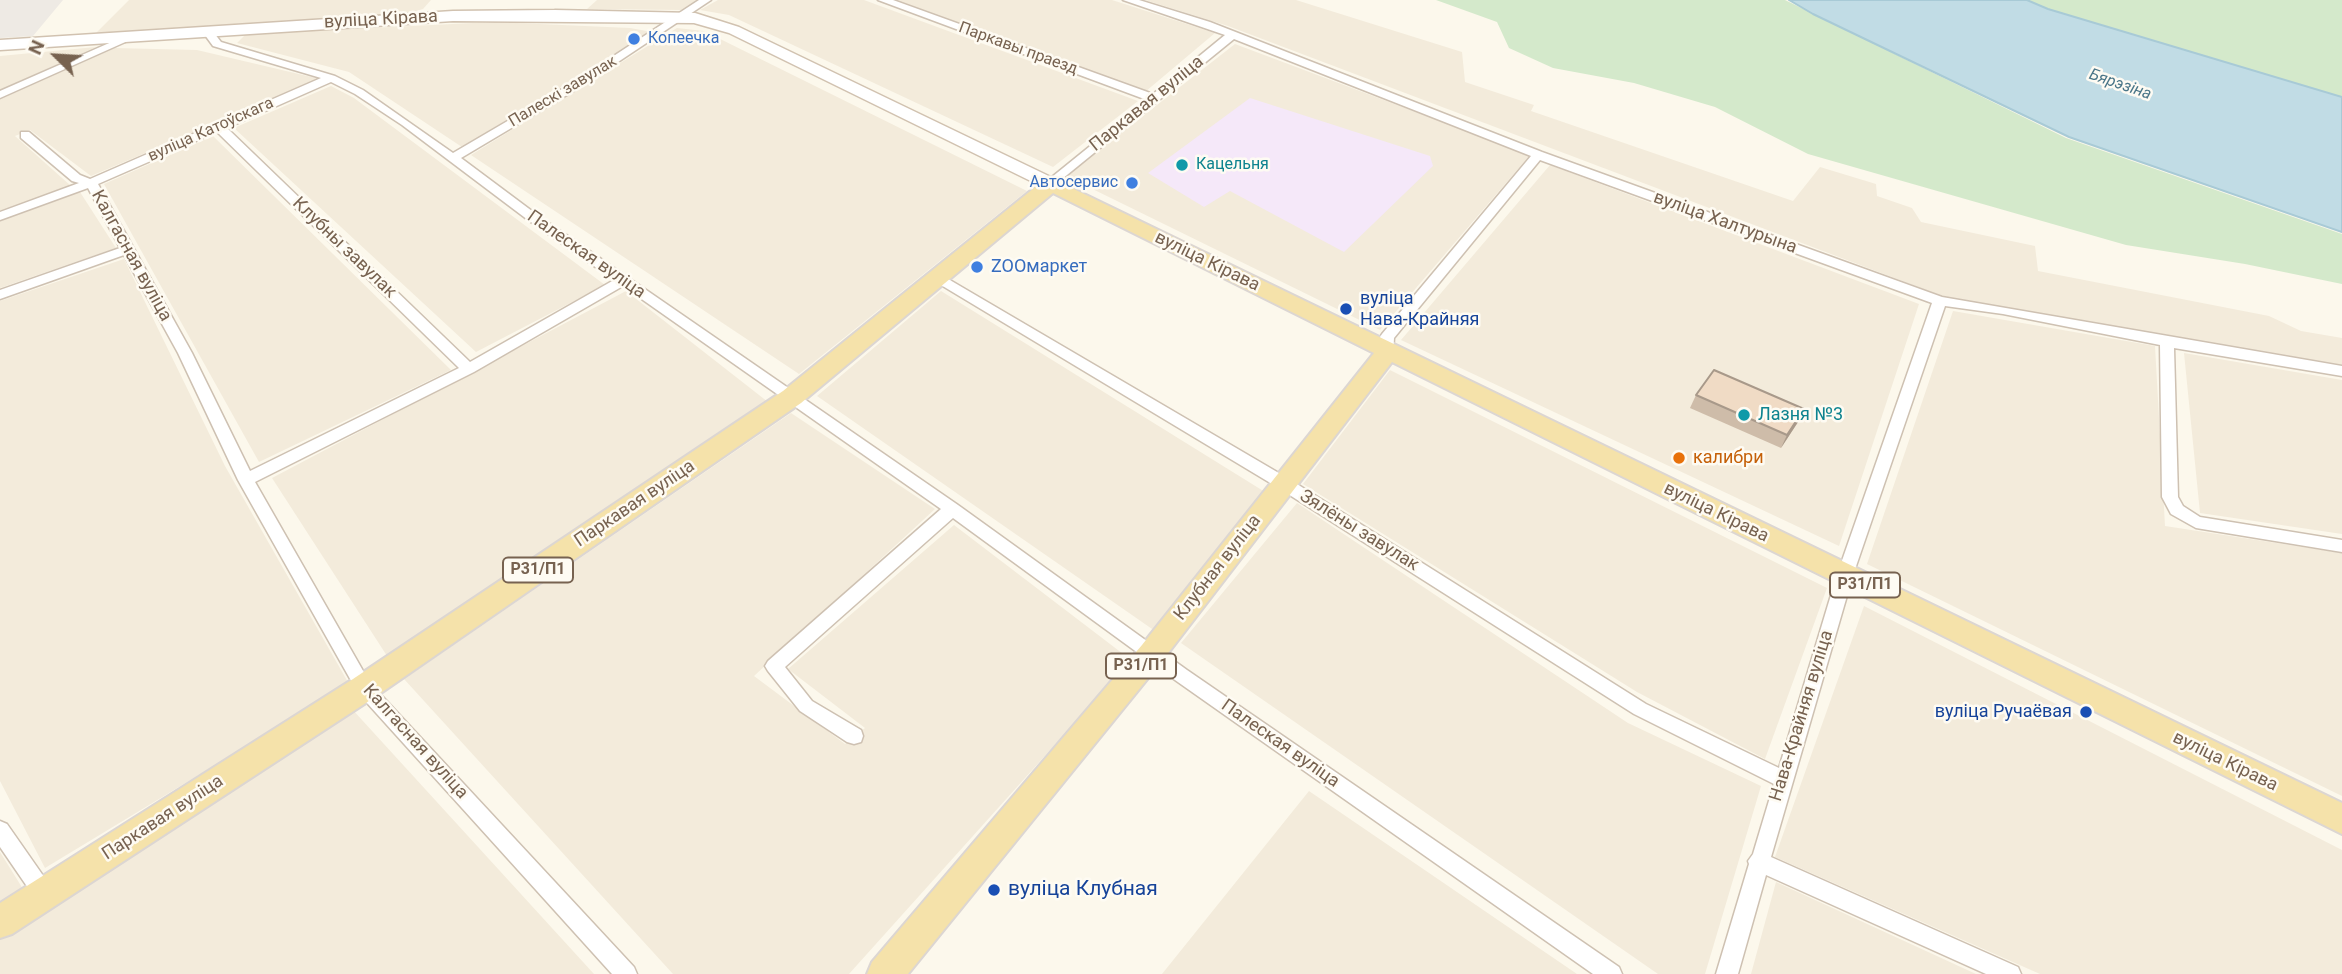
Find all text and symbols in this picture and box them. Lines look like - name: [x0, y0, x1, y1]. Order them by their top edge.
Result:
- street label: вуліца Кірава: [324, 6, 438, 34]
- street label: Паркавы праезд: [956, 19, 1080, 79]
- north arrow: [21, 21, 91, 91]
- place label: Копеечка: [648, 29, 719, 49]
- marker: Копеечка: [626, 31, 642, 47]
- text: N: [23, 36, 50, 58]
- street label: Паркавая вуліца: [1086, 51, 1208, 157]
- street label: Палескі завулак: [506, 52, 620, 132]
- water label: Бярэзіна: [2086, 65, 2154, 105]
- street label: вуліца Катоўскага: [145, 94, 277, 166]
- place label: Кацельня: [1196, 155, 1269, 175]
- marker: Кацельня: [1174, 157, 1190, 173]
- place label: Автосервис: [1029, 173, 1118, 193]
- marker: Автосервис: [1124, 175, 1140, 191]
- street label: Калгасная вуліца: [86, 187, 176, 325]
- street label: вуліца Халтурына: [1650, 187, 1800, 259]
- street label: Клубны завулак: [287, 193, 401, 303]
- street label: Палеская вуліца: [523, 206, 649, 304]
- street label: вуліца Кірава: [1151, 227, 1263, 297]
- place label: ZOOмаркет: [991, 256, 1087, 278]
- marker: ZOOмаркет: [969, 259, 985, 275]
- place label: вуліца Нава-Крайняя: [1360, 288, 1479, 330]
- marker: вуліца Нава-Крайняя: [1338, 301, 1354, 317]
- place label: Лазня №3: [1758, 404, 1843, 426]
- marker: Лазня №3: [1736, 407, 1752, 423]
- place label: калибри: [1693, 447, 1764, 469]
- marker: калибри: [1671, 450, 1687, 466]
- street label: Паркавая вуліца: [571, 456, 699, 552]
- street label: вуліца Кірава: [1660, 478, 1772, 548]
- street label: Зялёны завулак: [1295, 486, 1423, 576]
- street label: Клубная вуліца: [1170, 511, 1266, 625]
- road number: Р31/П1: [503, 558, 573, 582]
- road number: Р31/П1: [1830, 572, 1900, 598]
- street label: Нава-Крайняя вуліца: [1766, 628, 1838, 804]
- road number: Р31/П1: [1106, 653, 1176, 678]
- street label: Калгасная вуліца: [358, 680, 472, 804]
- street label: Палеская вуліца: [1217, 695, 1343, 793]
- place label: вуліца Ручаёвая: [1935, 701, 2072, 723]
- marker: вуліца Ручаёвая: [2078, 704, 2094, 720]
- street label: вуліца Кірава: [2169, 727, 2281, 797]
- street label: Паркавая вуліца: [98, 771, 228, 865]
- place label: вуліца Клубная: [1008, 877, 1158, 903]
- marker: вуліца Клубная: [986, 882, 1002, 898]

